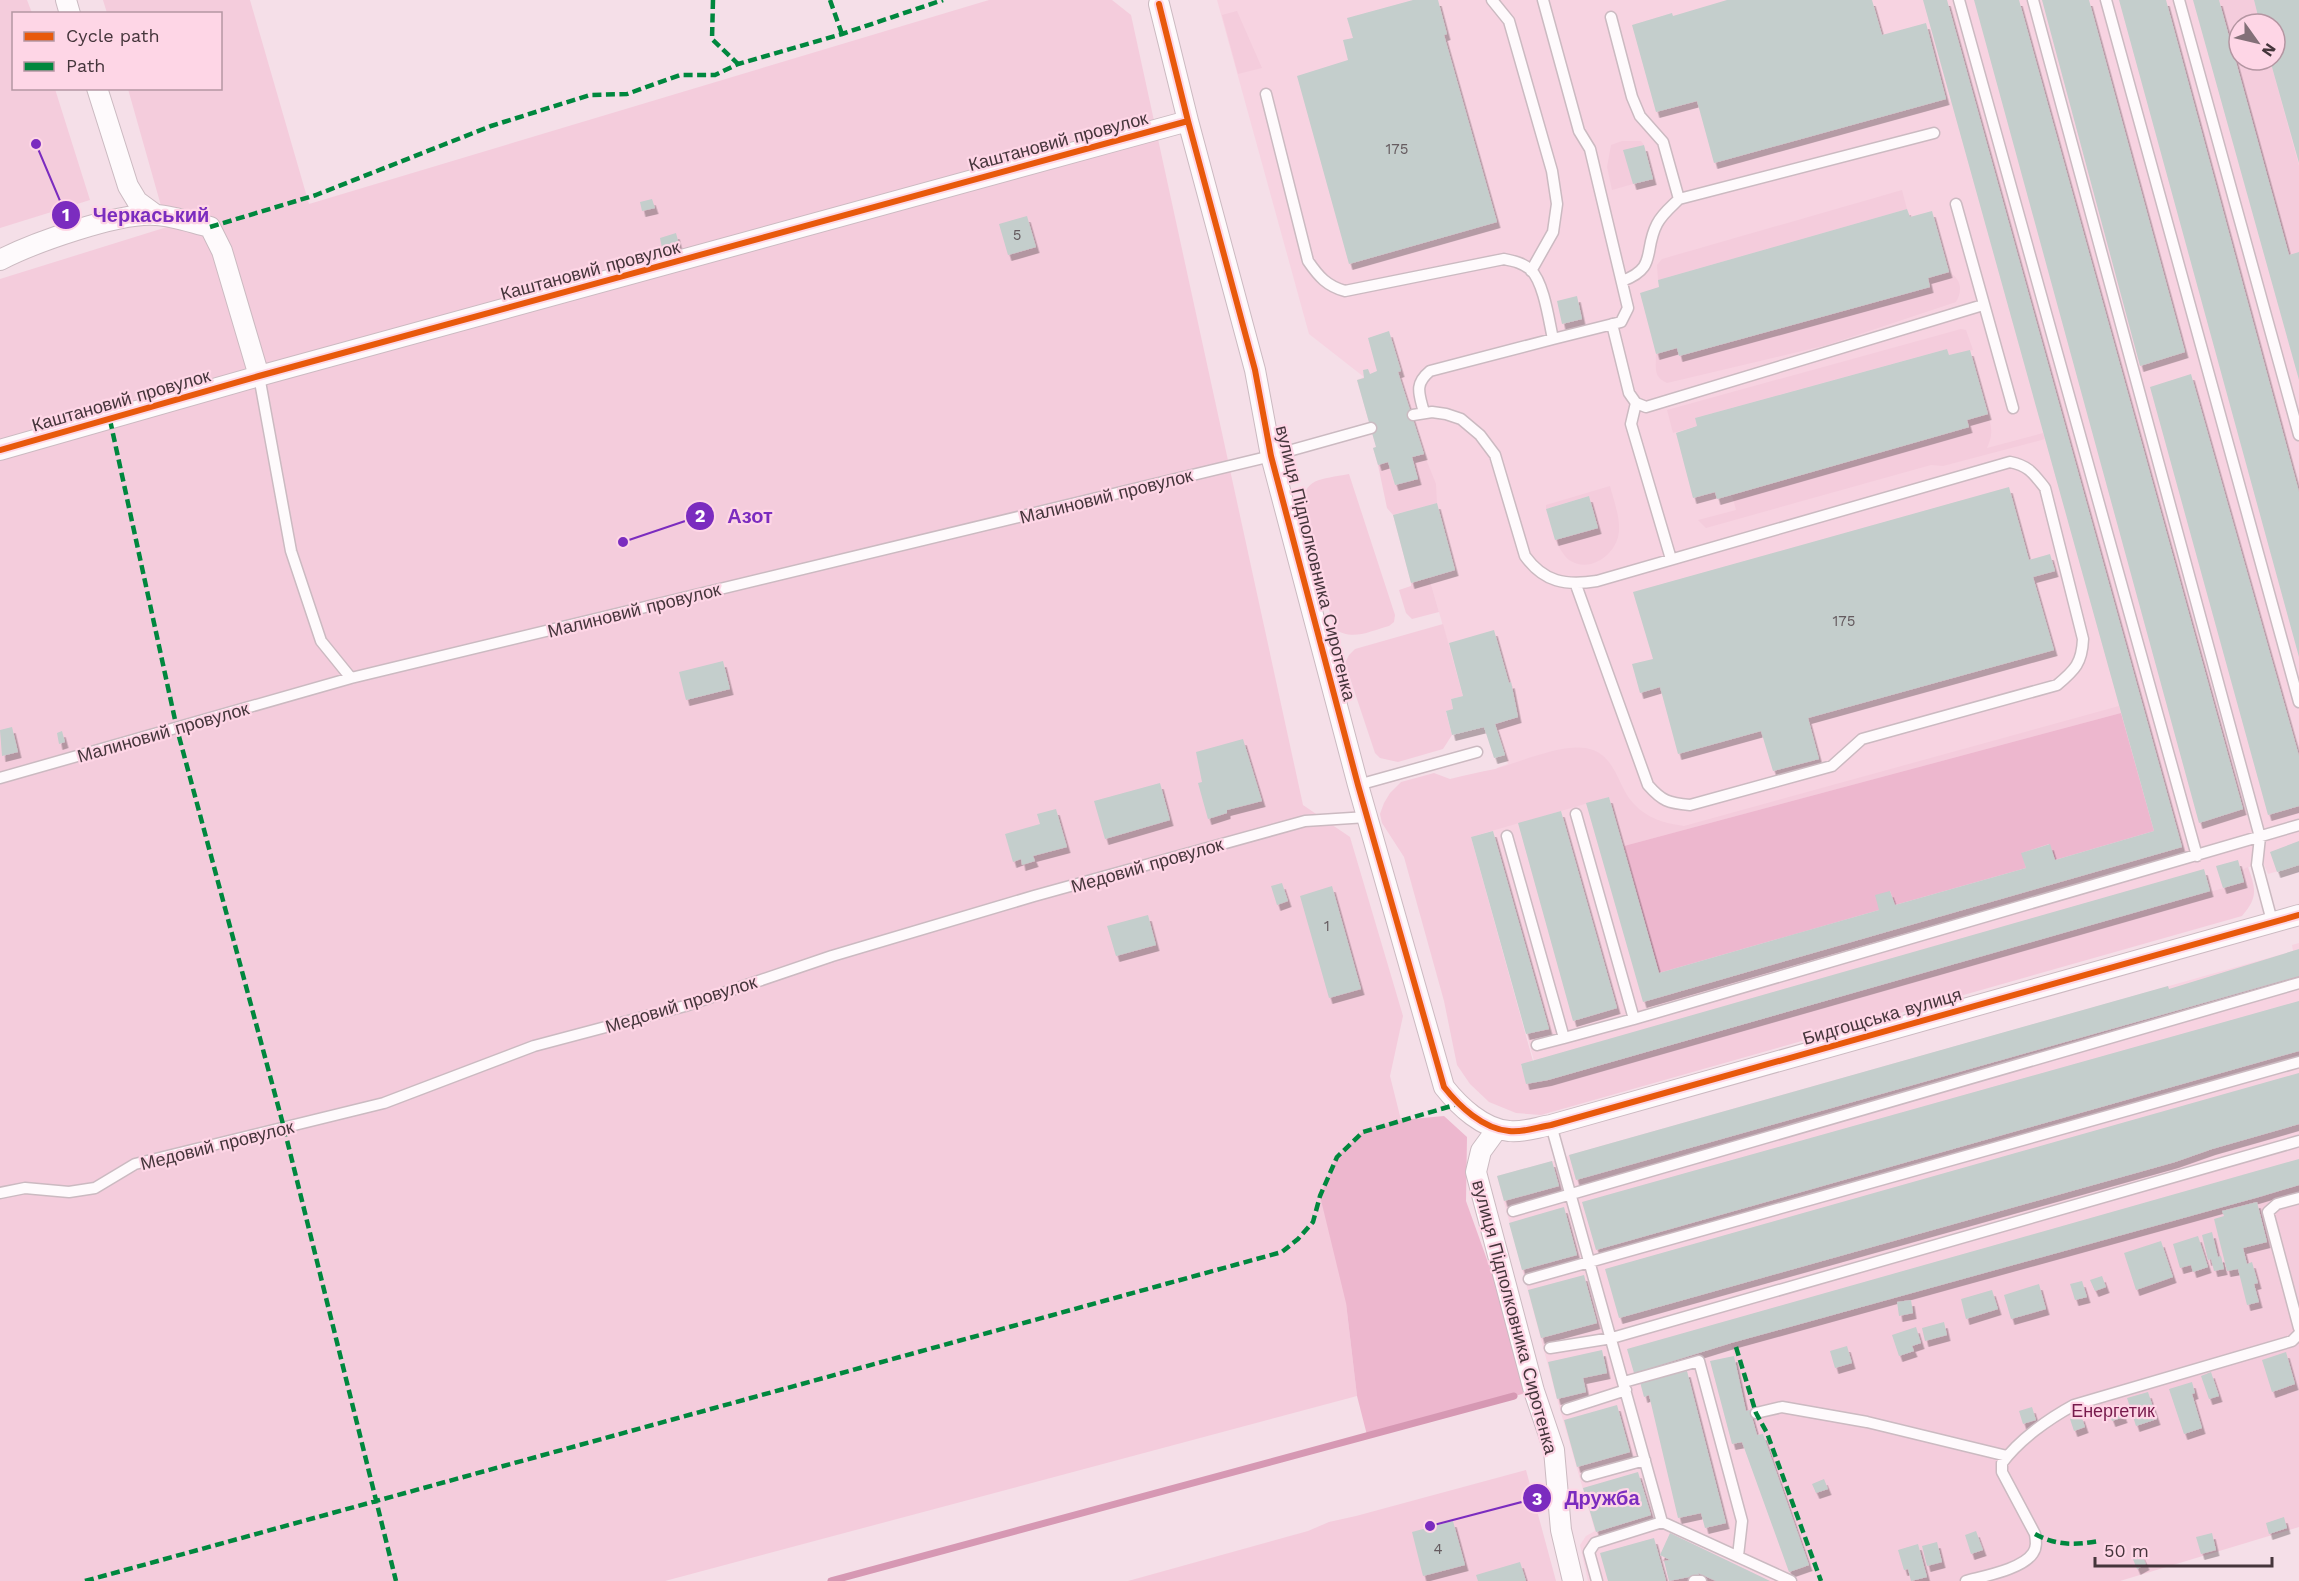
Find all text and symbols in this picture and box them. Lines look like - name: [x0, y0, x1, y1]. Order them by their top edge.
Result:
- legend: [12, 12, 222, 90]
- north arrow: [2227, 12, 2287, 72]
- text: Cycle path: [66, 25, 160, 46]
- text: N: [2258, 40, 2280, 60]
- text: Path: [66, 55, 106, 76]
- street label: Каштановий провулок: [966, 107, 1150, 175]
- house number: 175: [1386, 140, 1409, 158]
- callout: Черкаський: [51, 196, 221, 234]
- text: Черкаський: [93, 203, 209, 227]
- text: 1: [62, 204, 70, 225]
- house number: 5: [1013, 226, 1021, 244]
- street label: Каштановий провулок: [498, 236, 682, 304]
- street label: Каштановий провулок: [29, 364, 213, 436]
- street label: вулиця Підполковника Сиротенка: [1272, 423, 1361, 704]
- street label: Малиновий провулок: [1017, 464, 1195, 528]
- callout: Азот: [685, 497, 785, 535]
- text: Азот: [727, 504, 773, 528]
- text: 2: [695, 505, 705, 526]
- street label: Малиновий провулок: [545, 578, 723, 642]
- house number: 175: [1833, 612, 1856, 630]
- street label: Малиновий провулок: [75, 697, 251, 767]
- street label: Медовий провулок: [1069, 833, 1226, 897]
- house number: 1: [1324, 917, 1330, 935]
- street label: Медовий провулок: [603, 971, 759, 1037]
- street label: Бидгощська вулиця: [1800, 983, 1964, 1049]
- street label: Медовий провулок: [138, 1116, 296, 1174]
- street label: вулиця Підполковника Сиротенка: [1468, 1178, 1562, 1457]
- park label: Енергетик: [2071, 1400, 2155, 1421]
- callout: Дружба: [1522, 1479, 1652, 1517]
- text: Дружба: [1564, 1486, 1640, 1510]
- text: 3: [1532, 1488, 1542, 1509]
- scale bar: [2095, 1530, 2272, 1568]
- house number: 4: [1433, 1540, 1443, 1558]
- text: 50 m: [2104, 1540, 2149, 1561]

